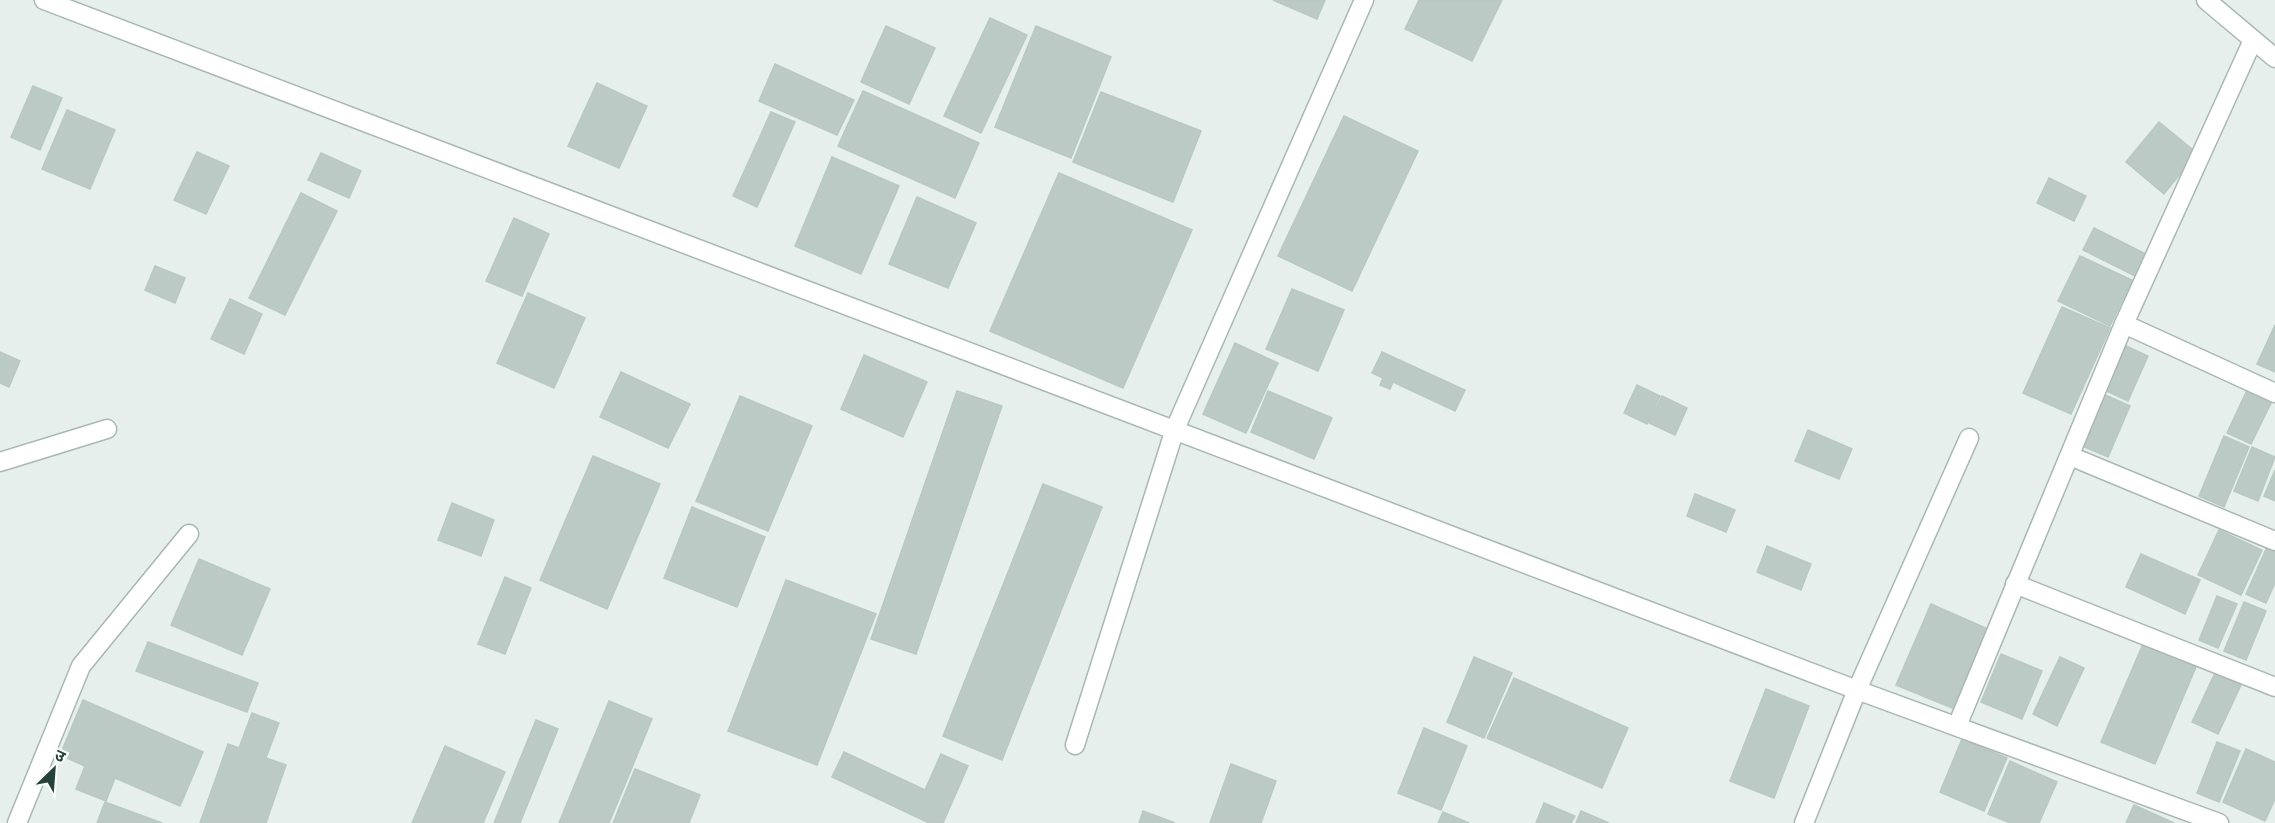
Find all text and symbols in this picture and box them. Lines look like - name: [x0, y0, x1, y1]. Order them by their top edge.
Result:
- north arrow: [24, 739, 84, 799]
- text: उ: [51, 743, 70, 768]

